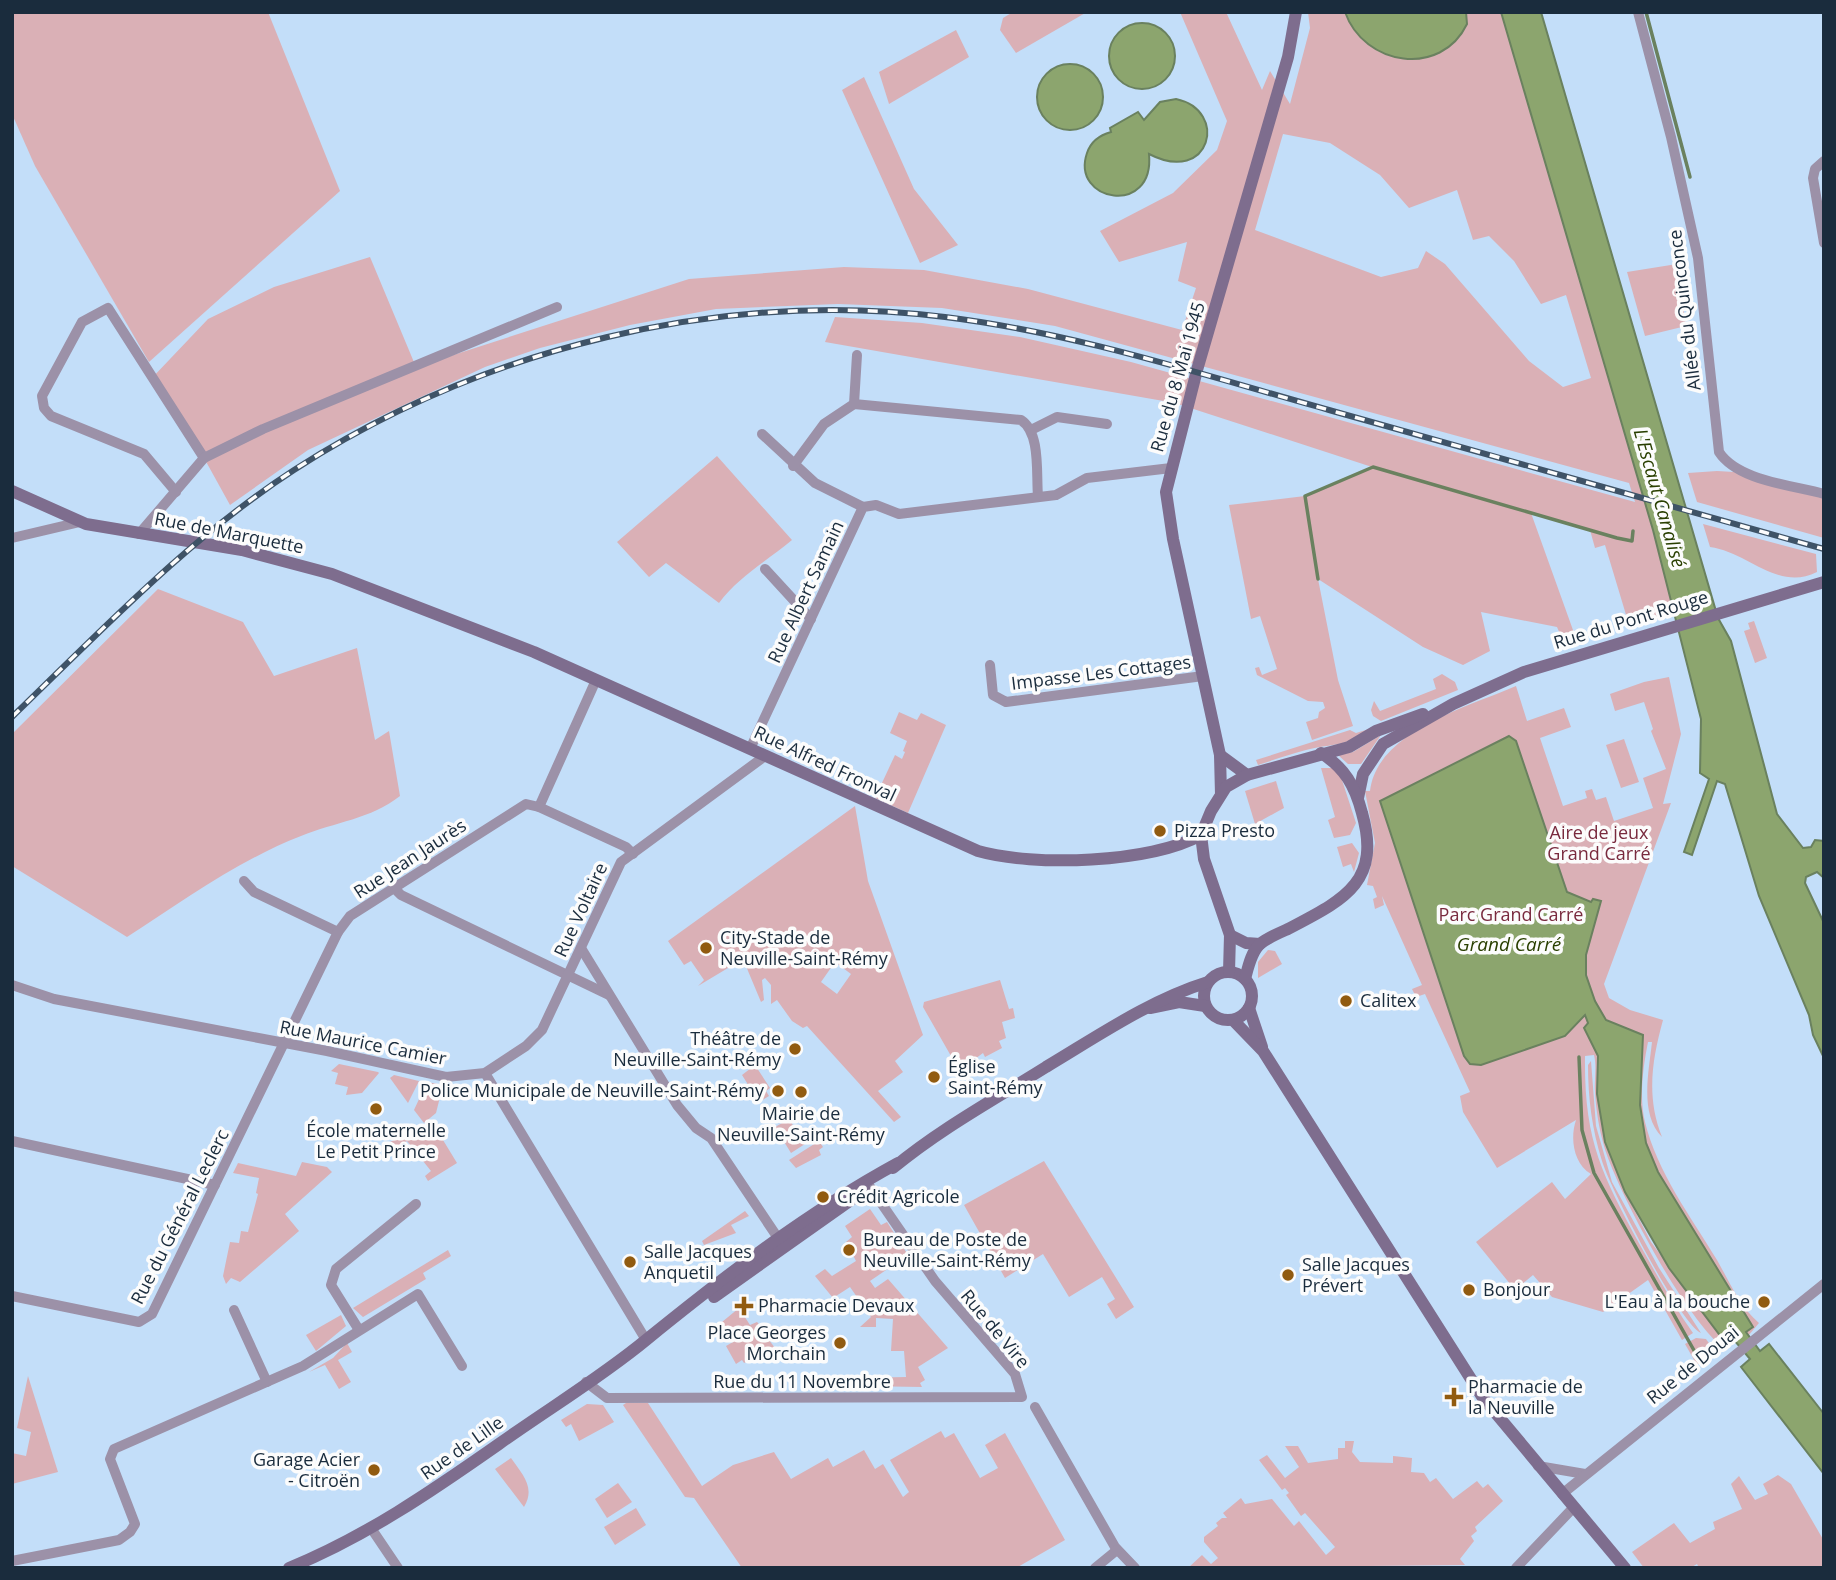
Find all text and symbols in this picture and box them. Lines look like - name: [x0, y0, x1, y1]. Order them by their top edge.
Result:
- street label: Allée du Quinconce: [1662, 228, 1706, 392]
- street label: Rue du 8 Mai 1945: [1144, 299, 1210, 455]
- water label: L'Escaut Canalisé: [1628, 425, 1692, 571]
- street label: Rue de Marquette: [153, 506, 306, 558]
- street label: Rue Albert Samain: [762, 516, 849, 667]
- street label: Rue du Pont Rouge: [1551, 584, 1711, 654]
- street label: Impasse Les Cottages: [1010, 649, 1192, 695]
- street label: Rue Alfred Fronval: [751, 720, 900, 807]
- street label: Rue Jean Jaurès: [349, 813, 470, 903]
- place label: Pizza Presto: [1174, 818, 1275, 842]
- park label: Aire de jeux Grand Carré: [1547, 820, 1651, 865]
- marker: Pizza Presto: [1152, 823, 1168, 839]
- street label: Rue Voltaire: [548, 859, 612, 961]
- park label: Parc Grand Carré: [1439, 902, 1583, 926]
- place label: City-Stade de Neuville-Saint-Rémy: [720, 925, 889, 970]
- water label: Grand Carré: [1457, 931, 1562, 957]
- marker: City-Stade de Neuville-Saint-Rémy: [698, 940, 714, 956]
- place label: Calitex: [1360, 988, 1417, 1012]
- marker: Calitex: [1338, 993, 1354, 1009]
- street label: Rue Maurice Camier: [278, 1014, 449, 1070]
- place label: Théâtre de Neuville-Saint-Rémy: [613, 1026, 782, 1071]
- marker: Théâtre de Neuville-Saint-Rémy: [787, 1041, 803, 1057]
- place label: Église Saint-Rémy: [948, 1054, 1044, 1099]
- marker: Église Saint-Rémy: [926, 1069, 942, 1085]
- place label: Police Municipale de Neuville-Saint-Rémy: [420, 1078, 765, 1102]
- marker: Police Municipale de Neuville-Saint-Rémy: [770, 1083, 786, 1099]
- marker: Mairie de Neuville-Saint-Rémy: [793, 1084, 809, 1100]
- marker: École maternelle Le Petit Prince: [368, 1101, 384, 1117]
- place label: Mairie de Neuville-Saint-Rémy: [717, 1101, 886, 1146]
- place label: École maternelle Le Petit Prince: [306, 1118, 446, 1163]
- street label: Rue du Général Leclerc: [125, 1125, 234, 1308]
- place label: Crédit Agricole: [837, 1184, 960, 1208]
- marker: Crédit Agricole: [815, 1189, 831, 1205]
- place label: Bureau de Poste de Neuville-Saint-Rémy: [863, 1227, 1032, 1272]
- place label: Salle Jacques Anquetil: [644, 1239, 752, 1284]
- marker: Bureau de Poste de Neuville-Saint-Rémy: [841, 1242, 857, 1258]
- place label: Salle Jacques Prévert: [1302, 1252, 1410, 1297]
- marker: Salle Jacques Anquetil: [622, 1254, 638, 1270]
- marker: Salle Jacques Prévert: [1280, 1267, 1296, 1283]
- place label: Bonjour: [1483, 1277, 1551, 1301]
- marker: Bonjour: [1461, 1282, 1477, 1298]
- street label: Rue de Vire: [956, 1284, 1036, 1373]
- place label: L'Eau à la bouche: [1604, 1289, 1750, 1313]
- place label: Pharmacie Devaux: [758, 1293, 915, 1317]
- marker: L'Eau à la bouche: [1756, 1294, 1772, 1310]
- marker: Pharmacie Devaux: [736, 1298, 752, 1314]
- place label: Place Georges Morchain: [707, 1320, 826, 1365]
- street label: Rue de Douai: [1641, 1320, 1744, 1409]
- marker: Place Georges Morchain: [832, 1335, 848, 1351]
- street label: Rue du 11 Novembre: [713, 1369, 891, 1393]
- place label: Pharmacie de la Neuville: [1468, 1374, 1583, 1419]
- marker: Pharmacie de la Neuville: [1446, 1389, 1462, 1405]
- street label: Rue de Lille: [415, 1410, 508, 1485]
- place label: Garage Acier - Citroën: [253, 1447, 361, 1492]
- marker: Garage Acier - Citroën: [366, 1462, 382, 1478]

